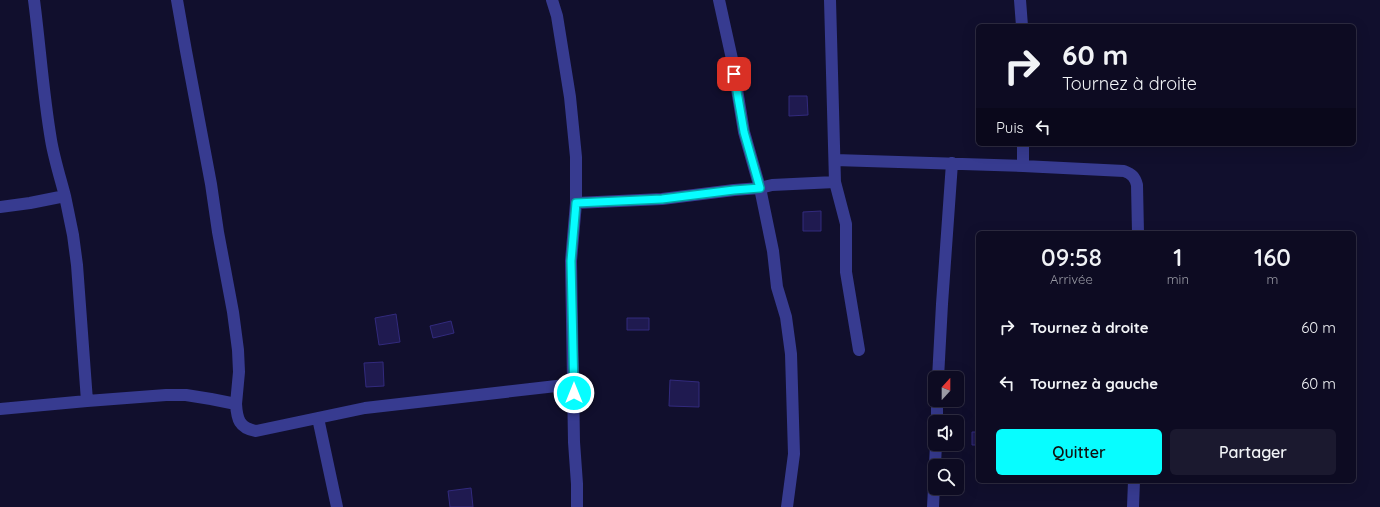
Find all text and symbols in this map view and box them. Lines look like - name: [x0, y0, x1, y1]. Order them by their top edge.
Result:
- text: 60 m: [1062, 37, 1128, 72]
- icon: right: [996, 40, 1048, 92]
- pin: [717, 57, 751, 91]
- icon: arrive: [723, 63, 745, 85]
- text: Tournez à droite: [1062, 72, 1197, 95]
- icon: left: [1032, 116, 1054, 138]
- text: Puis: [996, 118, 1024, 137]
- text: 09:58: [1041, 242, 1102, 272]
- text: 1: [1173, 242, 1182, 272]
- text: 160: [1254, 242, 1291, 272]
- text: Arrivée: [1050, 271, 1093, 287]
- text: min: [1167, 271, 1189, 287]
- text: m: [1267, 271, 1278, 287]
- icon: right: [996, 316, 1018, 338]
- text: Tournez à droite: [1030, 318, 1149, 337]
- text: 60 m: [1301, 318, 1336, 337]
- north arrow: [928, 371, 964, 407]
- map controls: [928, 371, 964, 495]
- position arrow: [553, 372, 595, 414]
- icon: left: [996, 372, 1018, 394]
- text: Tournez à gauche: [1030, 374, 1158, 393]
- text: 60 m: [1301, 374, 1336, 393]
- button: sound: [928, 415, 964, 451]
- button: Quitter: [996, 429, 1162, 475]
- button: Partager: [1170, 429, 1336, 475]
- button: search: [928, 459, 964, 495]

